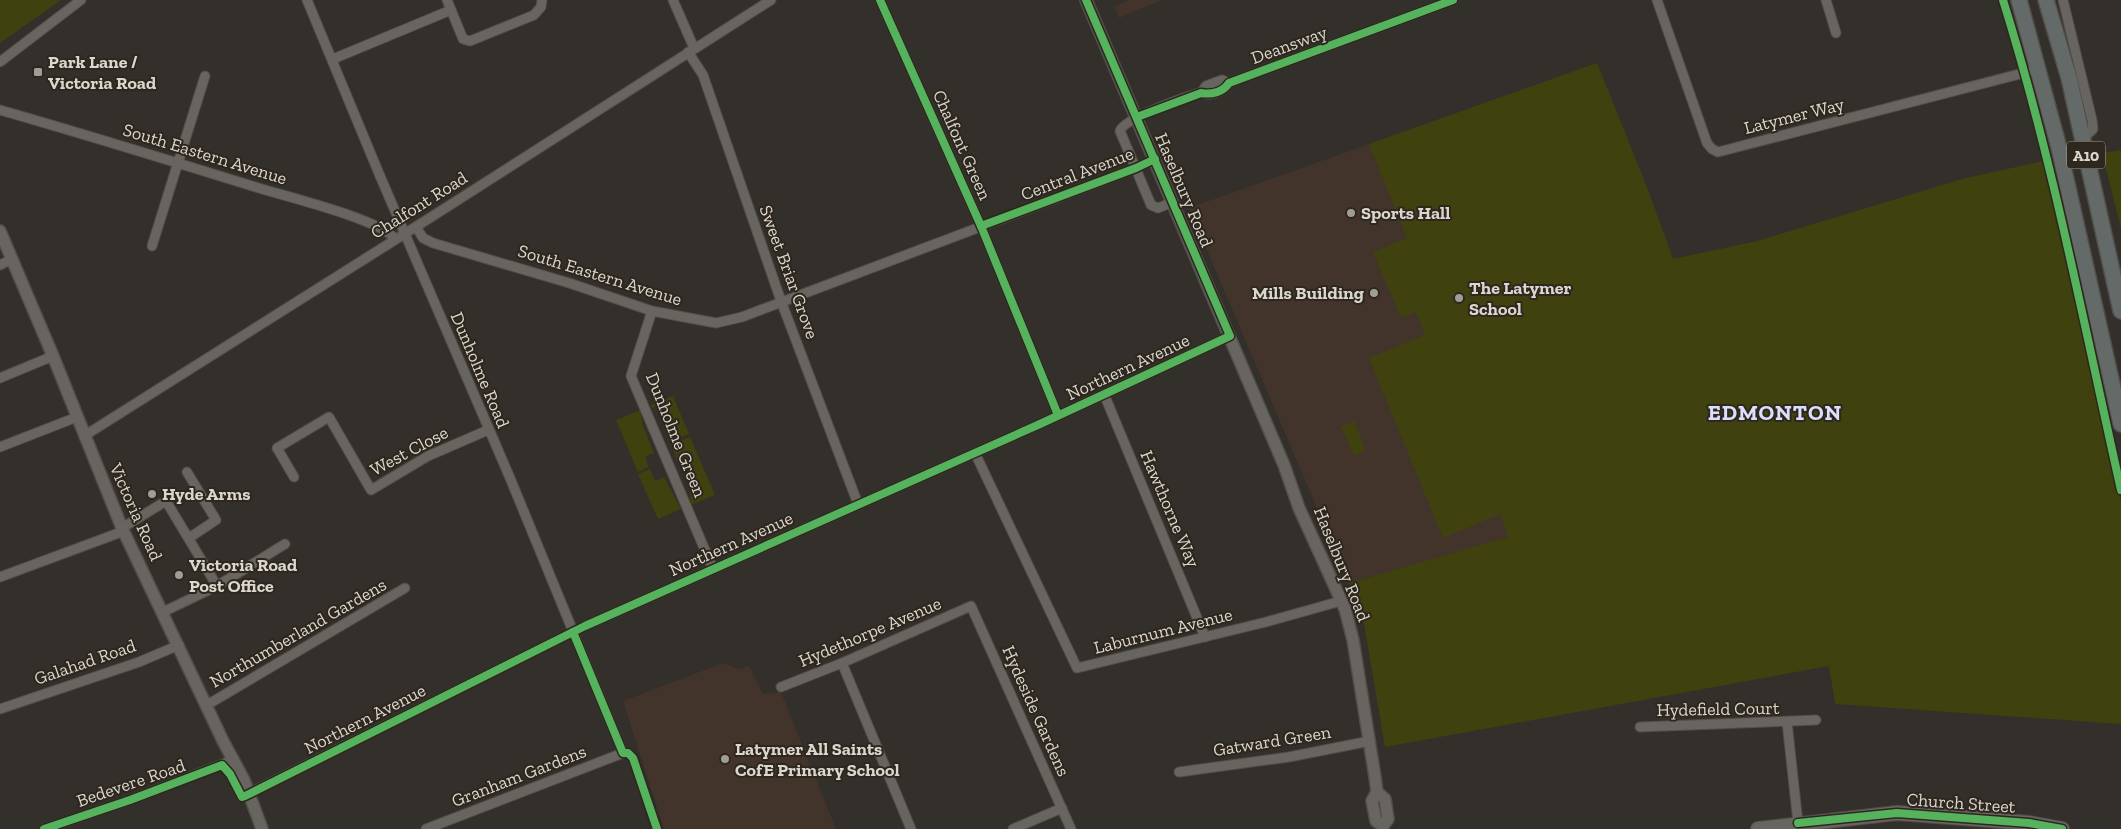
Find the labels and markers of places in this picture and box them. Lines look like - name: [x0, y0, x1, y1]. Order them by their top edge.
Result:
- place label: Park Lane / Victoria Road: [48, 51, 157, 94]
- marker: Park Lane / Victoria Road: [32, 66, 44, 78]
- place label: Sports Hall: [1361, 202, 1450, 224]
- marker: Sports Hall: [1345, 207, 1357, 219]
- place label: The Latymer School: [1469, 277, 1571, 320]
- place label: Mills Building: [1252, 282, 1364, 304]
- marker: Mills Building: [1368, 287, 1380, 299]
- marker: The Latymer School: [1453, 292, 1465, 304]
- place label: Hyde Arms: [162, 483, 251, 505]
- marker: Hyde Arms: [146, 488, 158, 500]
- place label: Victoria Road Post Office: [189, 554, 298, 597]
- marker: Victoria Road Post Office: [173, 569, 185, 581]
- place label: Latymer All Saints CofE Primary School: [735, 738, 900, 781]
- marker: Latymer All Saints CofE Primary School: [719, 753, 731, 765]

